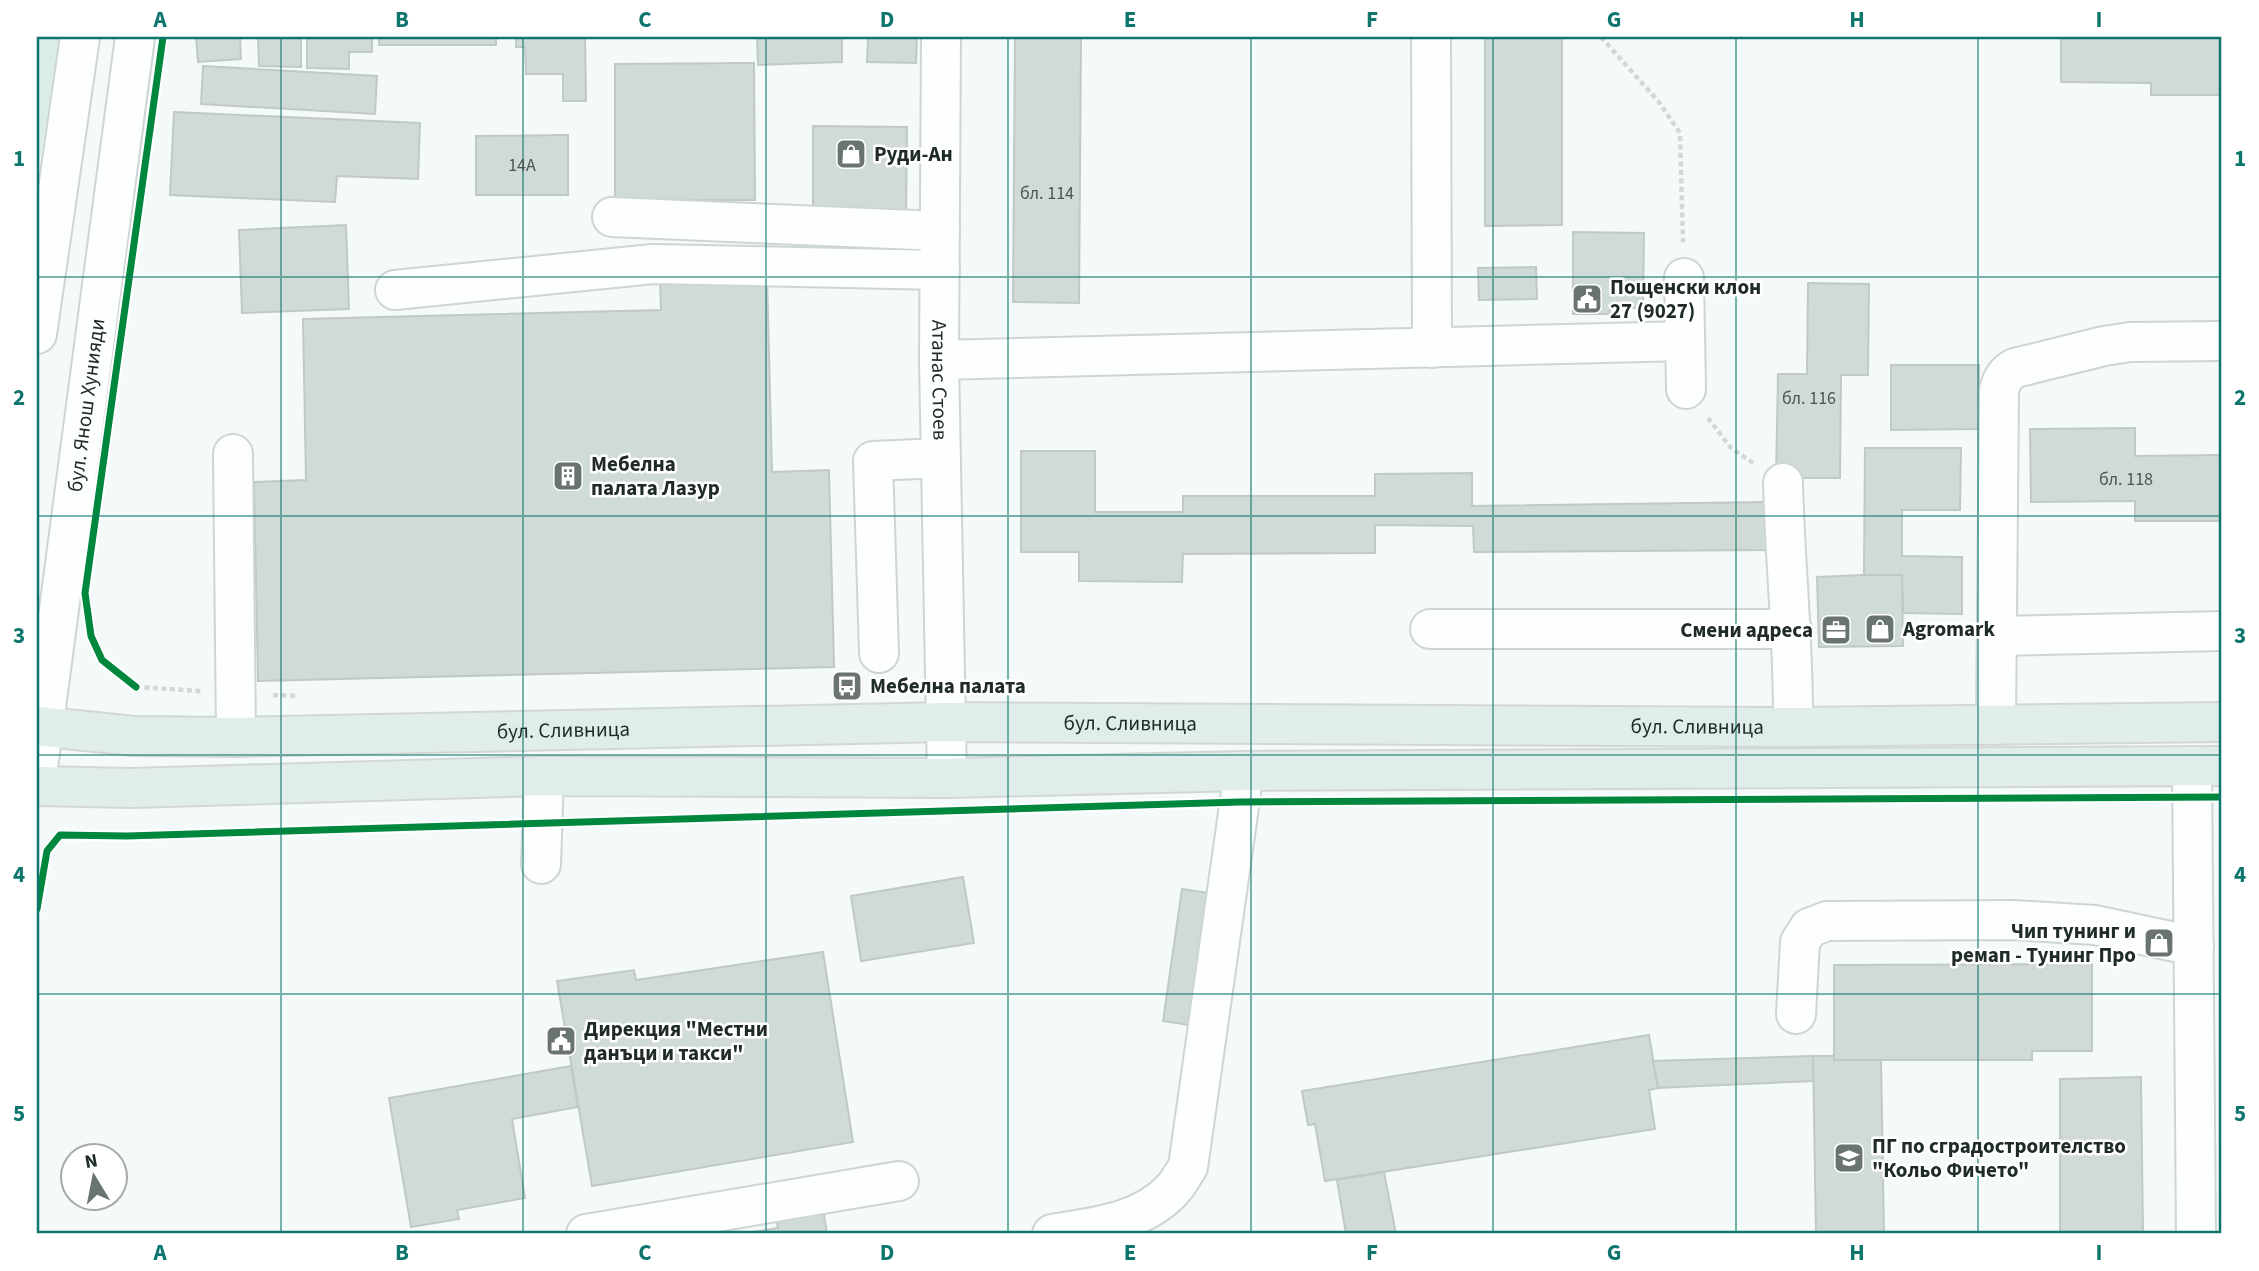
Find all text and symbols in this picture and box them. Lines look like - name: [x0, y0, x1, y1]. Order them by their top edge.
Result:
- text: A: [152, 3, 167, 36]
- text: B: [395, 3, 409, 36]
- text: C: [638, 3, 652, 36]
- text: D: [880, 3, 894, 36]
- text: E: [1124, 3, 1136, 36]
- text: F: [1366, 3, 1378, 36]
- text: G: [1607, 3, 1621, 36]
- text: H: [1849, 3, 1865, 36]
- text: I: [2096, 3, 2102, 36]
- shop icon: Руди-Ан: [834, 137, 868, 171]
- place label: Руди-Ан: [874, 139, 953, 169]
- text: 1: [13, 142, 25, 175]
- text: 1: [2234, 142, 2246, 175]
- house number: 14А: [508, 153, 536, 178]
- house number: бл. 114: [1020, 181, 1074, 206]
- place label: Пощенски клон 27 (9027): [1610, 272, 1761, 326]
- public building icon: Пощенски клон 27 (9027): [1570, 282, 1604, 316]
- street label: бул. Янош Хунияди: [60, 317, 112, 494]
- street label: Атанас Стоев: [924, 320, 956, 440]
- text: 2: [13, 381, 25, 414]
- text: 2: [2234, 381, 2246, 414]
- house number: бл. 116: [1782, 386, 1836, 411]
- place label: Мебелна палата Лазур: [591, 449, 720, 503]
- building icon: Мебелна палата Лазур: [551, 459, 585, 493]
- house number: бл. 118: [2099, 467, 2153, 492]
- shop icon: Agromark: [1863, 612, 1897, 646]
- office icon: Смени адреса: [1819, 613, 1853, 647]
- place label: Agromark: [1902, 614, 1995, 644]
- place label: Смени адреса: [1680, 615, 1813, 645]
- text: 3: [13, 619, 25, 652]
- text: 3: [2234, 619, 2246, 652]
- bus stop icon: Мебелна палата: [830, 669, 864, 703]
- place label: Мебелна палата: [870, 671, 1026, 701]
- street label: бул. Сливница: [1064, 708, 1197, 738]
- street label: бул. Сливница: [1631, 711, 1764, 742]
- street label: бул. Сливница: [496, 714, 630, 746]
- text: 4: [13, 858, 25, 891]
- text: 4: [2234, 858, 2246, 891]
- place label: Чип тунинг и ремап - Тунинг Про: [1951, 916, 2136, 970]
- shop icon: Чип тунинг и ремап - Тунинг Про: [2142, 926, 2176, 960]
- place label: Дирекция "Местни данъци и такси": [584, 1014, 768, 1068]
- public building icon: Дирекция "Местни данъци и такси": [544, 1024, 578, 1058]
- text: 5: [13, 1097, 25, 1130]
- text: 5: [2234, 1097, 2246, 1130]
- place label: ПГ по сградостроителство "Кольо Фичето": [1872, 1131, 2126, 1185]
- school or university icon: ПГ по сградостроителство "Кольо Фичето": [1832, 1141, 1866, 1175]
- north arrow: [60, 1142, 130, 1212]
- text: N: [83, 1147, 100, 1176]
- text: A: [152, 1236, 167, 1269]
- text: B: [395, 1236, 409, 1269]
- text: C: [638, 1236, 652, 1269]
- text: D: [880, 1236, 894, 1269]
- text: E: [1124, 1236, 1136, 1269]
- text: F: [1366, 1236, 1378, 1269]
- text: G: [1607, 1236, 1621, 1269]
- text: H: [1849, 1236, 1865, 1269]
- text: I: [2096, 1236, 2102, 1269]

